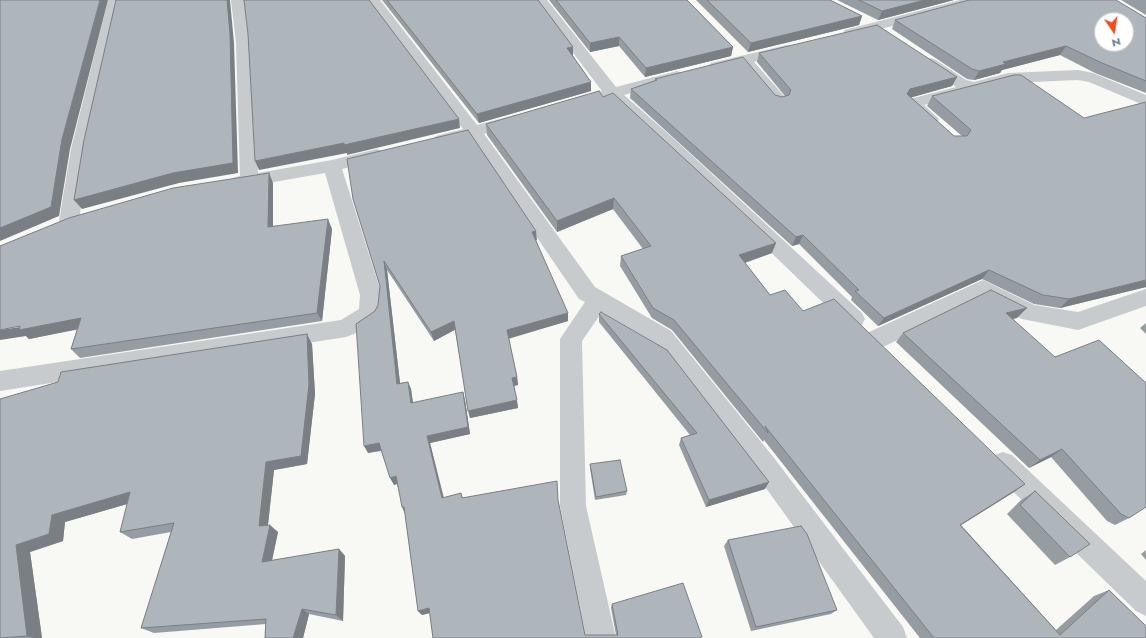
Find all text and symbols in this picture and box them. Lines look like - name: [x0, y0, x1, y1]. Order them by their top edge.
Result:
- north arrow: [1094, 12, 1134, 52]
- text: N: [1110, 34, 1123, 51]

